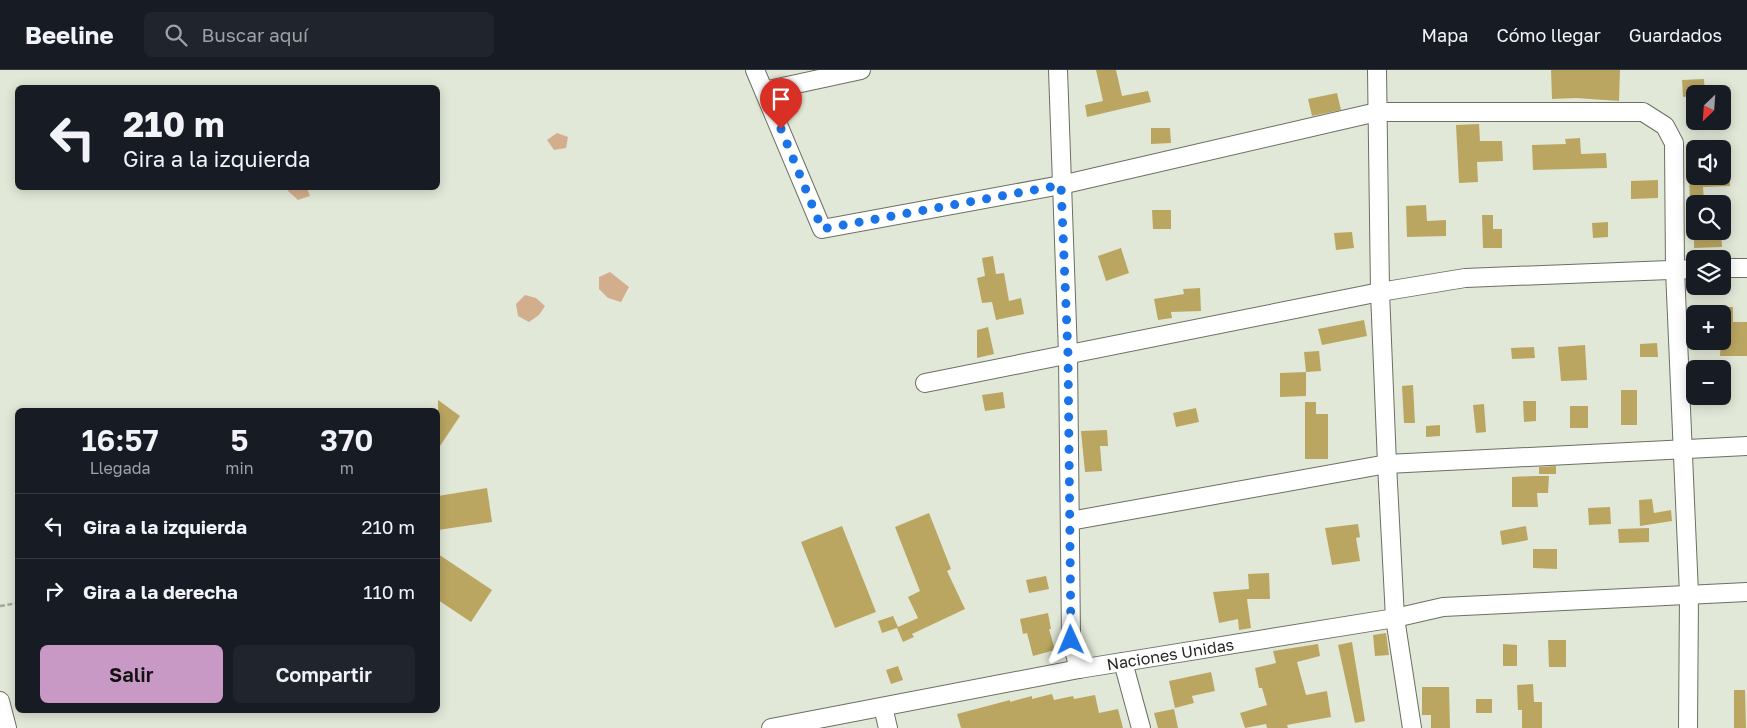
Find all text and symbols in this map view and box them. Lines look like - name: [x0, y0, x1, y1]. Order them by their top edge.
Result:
- search box: [144, 12, 494, 57]
- text: Beeline: [25, 20, 114, 49]
- icon: search: [162, 21, 190, 49]
- text: Buscar aquí: [202, 23, 308, 46]
- text: Mapa: [1422, 24, 1468, 46]
- text: Cómo llegar: [1496, 24, 1601, 46]
- text: Guardados: [1629, 24, 1722, 46]
- pin: [760, 78, 802, 129]
- icon: arrive: [767, 85, 795, 113]
- north arrow: [1686, 85, 1731, 130]
- map controls: [1686, 85, 1731, 405]
- text: 210 m: [123, 103, 225, 145]
- icon: left: [40, 105, 105, 170]
- button: sound: [1686, 140, 1731, 185]
- text: Gira a la izquierda: [123, 145, 311, 172]
- button: search: [1686, 195, 1731, 240]
- button: layers: [1686, 250, 1731, 295]
- button: +: [1686, 305, 1731, 350]
- button: −: [1686, 360, 1731, 405]
- text: 16:57: [81, 422, 159, 458]
- text: 5: [230, 422, 248, 458]
- text: 370: [320, 422, 374, 458]
- text: Llegada: [90, 458, 151, 478]
- text: min: [225, 458, 254, 478]
- text: m: [340, 458, 354, 478]
- icon: left: [40, 512, 68, 540]
- text: Gira a la izquierda: [83, 515, 247, 538]
- text: 210 m: [361, 515, 415, 538]
- icon: right: [40, 577, 68, 605]
- text: Gira a la derecha: [83, 580, 238, 603]
- text: 110 m: [363, 580, 415, 603]
- position arrow: [1044, 613, 1096, 665]
- street label: Naciones Unidas: [1105, 634, 1235, 674]
- button: Salir: [40, 645, 223, 703]
- button: Compartir: [233, 645, 415, 703]

